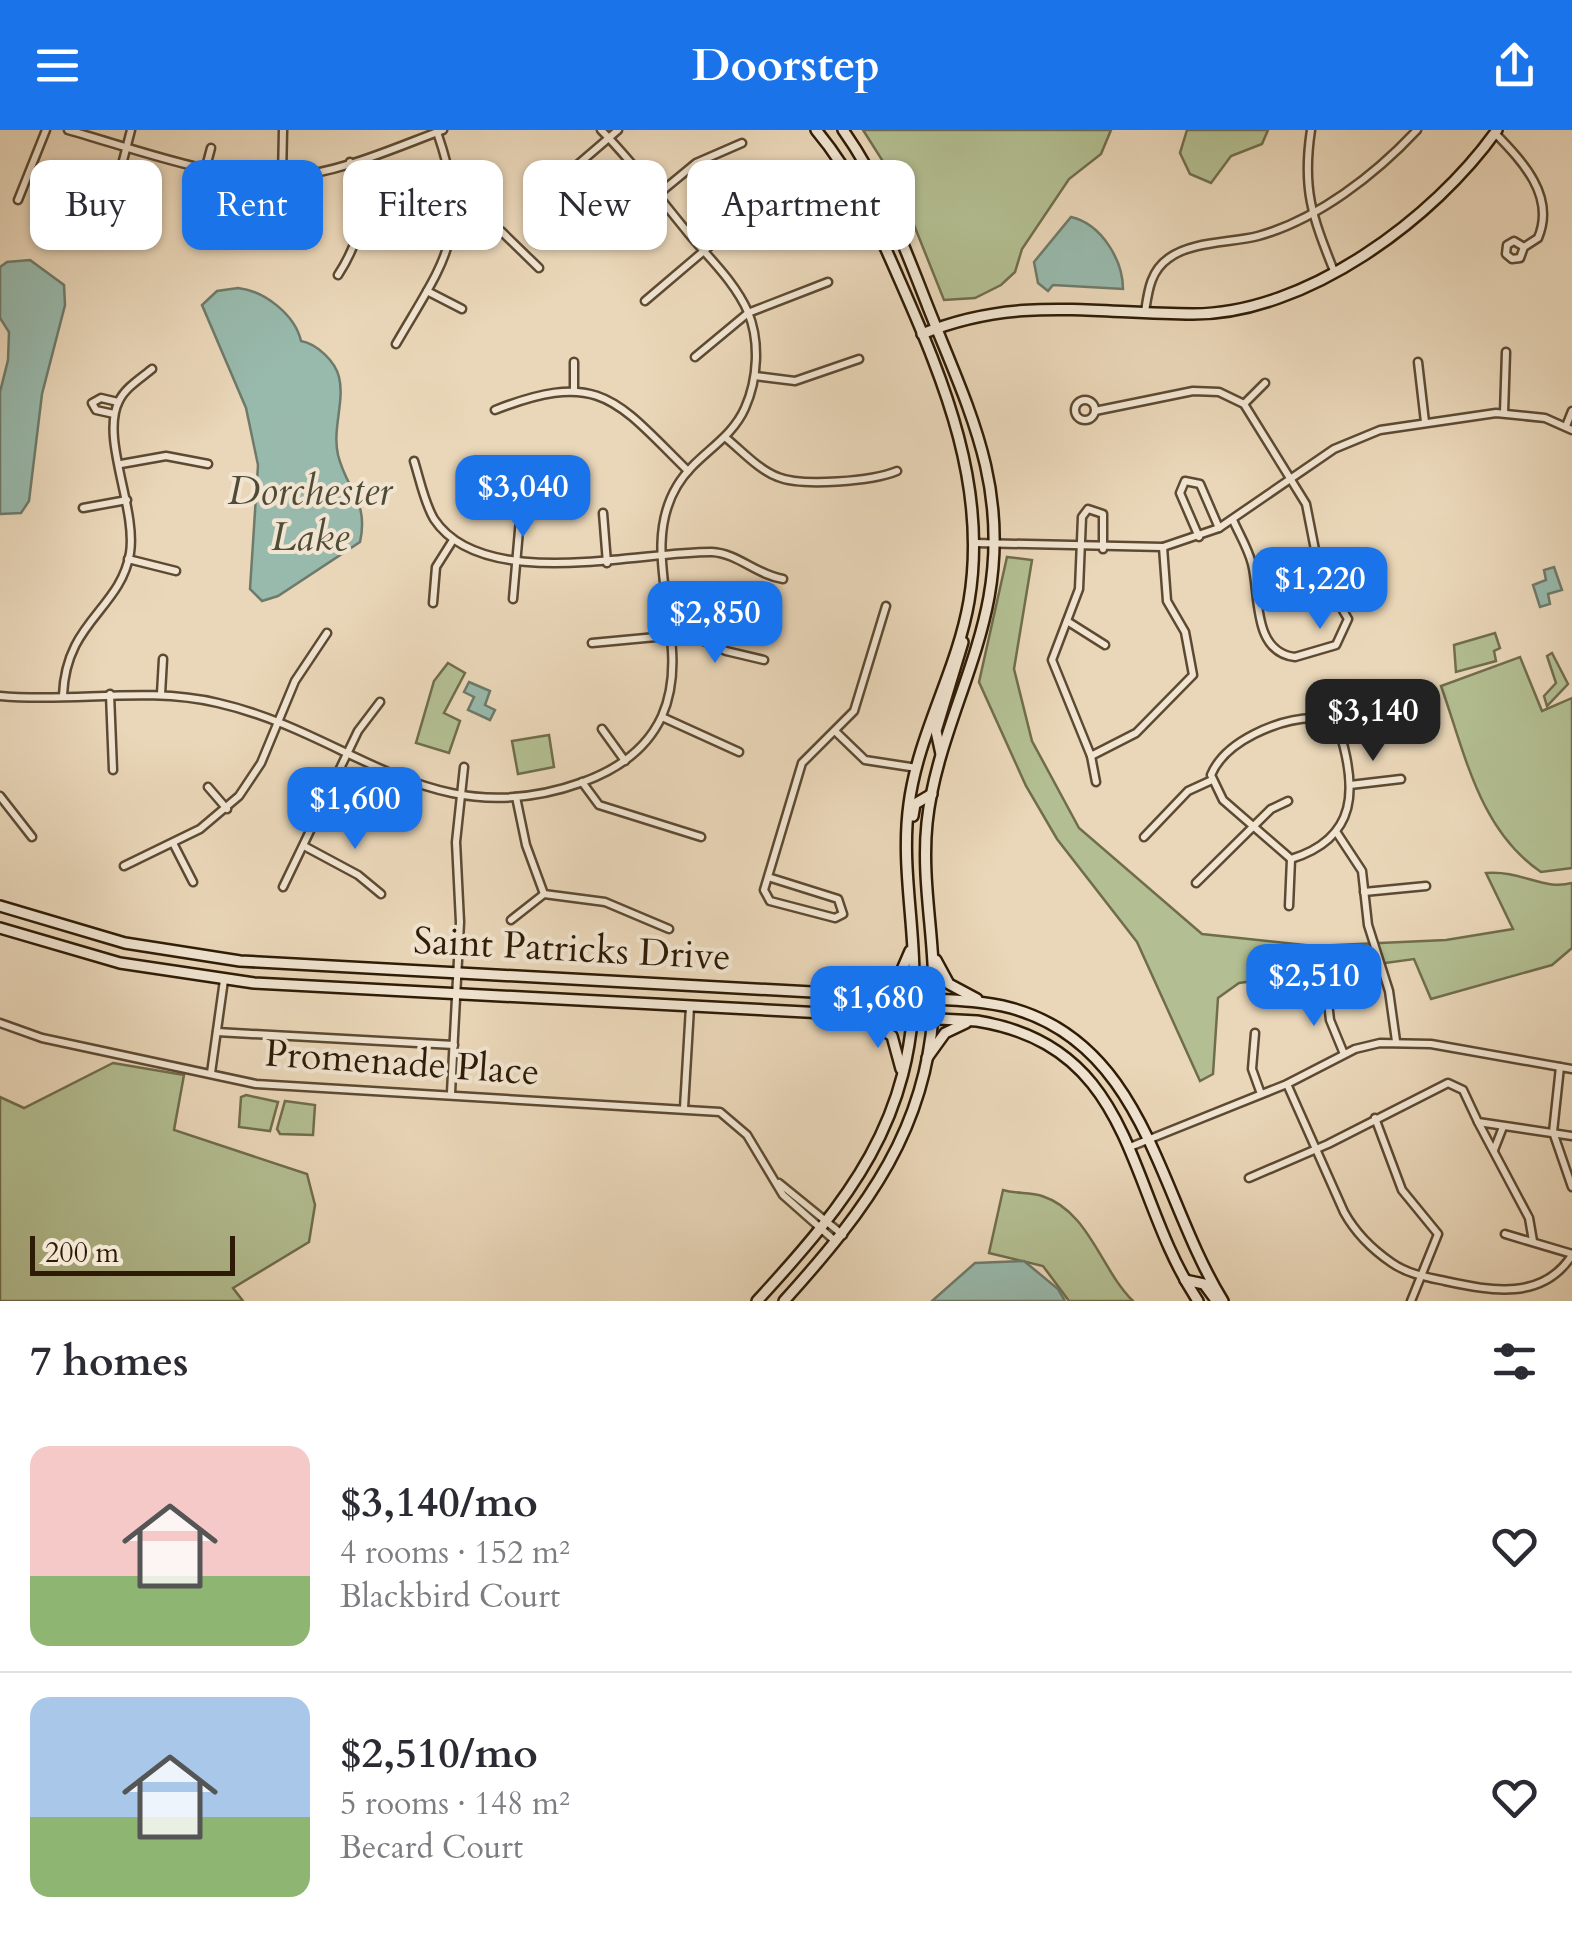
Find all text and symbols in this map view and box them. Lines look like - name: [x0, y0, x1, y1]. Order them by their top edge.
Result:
- text: Doorstep: [692, 35, 880, 96]
- icon: menu: [30, 38, 85, 93]
- icon: share: [1487, 38, 1542, 93]
- chip: Buy: [30, 160, 162, 250]
- chip: Rent: [182, 160, 323, 250]
- chip: Filters: [343, 160, 503, 250]
- chip: New: [523, 160, 667, 250]
- chip: Apartment: [687, 160, 915, 250]
- pin: $3,040: [442, 455, 604, 540]
- water label: Dorchester Lake: [228, 464, 394, 565]
- text: $3,040: [477, 465, 569, 509]
- pin: $1,220: [1239, 547, 1401, 632]
- text: $1,220: [1274, 557, 1366, 601]
- pin: $2,850: [634, 581, 796, 666]
- text: $2,850: [669, 591, 761, 635]
- pin: $3,140: [1292, 679, 1454, 764]
- text: $3,140: [1327, 689, 1419, 733]
- pin: $1,600: [274, 767, 436, 852]
- text: $1,600: [309, 777, 401, 821]
- street label: Saint Patricks Drive: [412, 915, 732, 983]
- pin: $2,510: [1233, 944, 1395, 1029]
- text: $2,510: [1268, 954, 1360, 998]
- pin: $1,680: [797, 966, 959, 1051]
- text: $1,680: [832, 976, 924, 1020]
- street label: Promenade Place: [263, 1027, 541, 1099]
- scale bar: [30, 1231, 235, 1276]
- text: 200 m: [45, 1234, 119, 1272]
- text: 7 homes: [30, 1333, 188, 1390]
- icon: filters: [1487, 1334, 1542, 1389]
- text: $3,140/mo: [340, 1474, 538, 1531]
- icon: home: [110, 1486, 230, 1606]
- icon: heart: [1487, 1519, 1542, 1574]
- text: 4 rooms · 152 m²: [340, 1531, 570, 1575]
- text: Blackbird Court: [340, 1575, 560, 1619]
- text: $2,510/mo: [340, 1725, 538, 1782]
- icon: home: [110, 1737, 230, 1857]
- icon: heart: [1487, 1770, 1542, 1825]
- text: 5 rooms · 148 m²: [340, 1782, 570, 1826]
- text: Becard Court: [340, 1826, 523, 1870]

